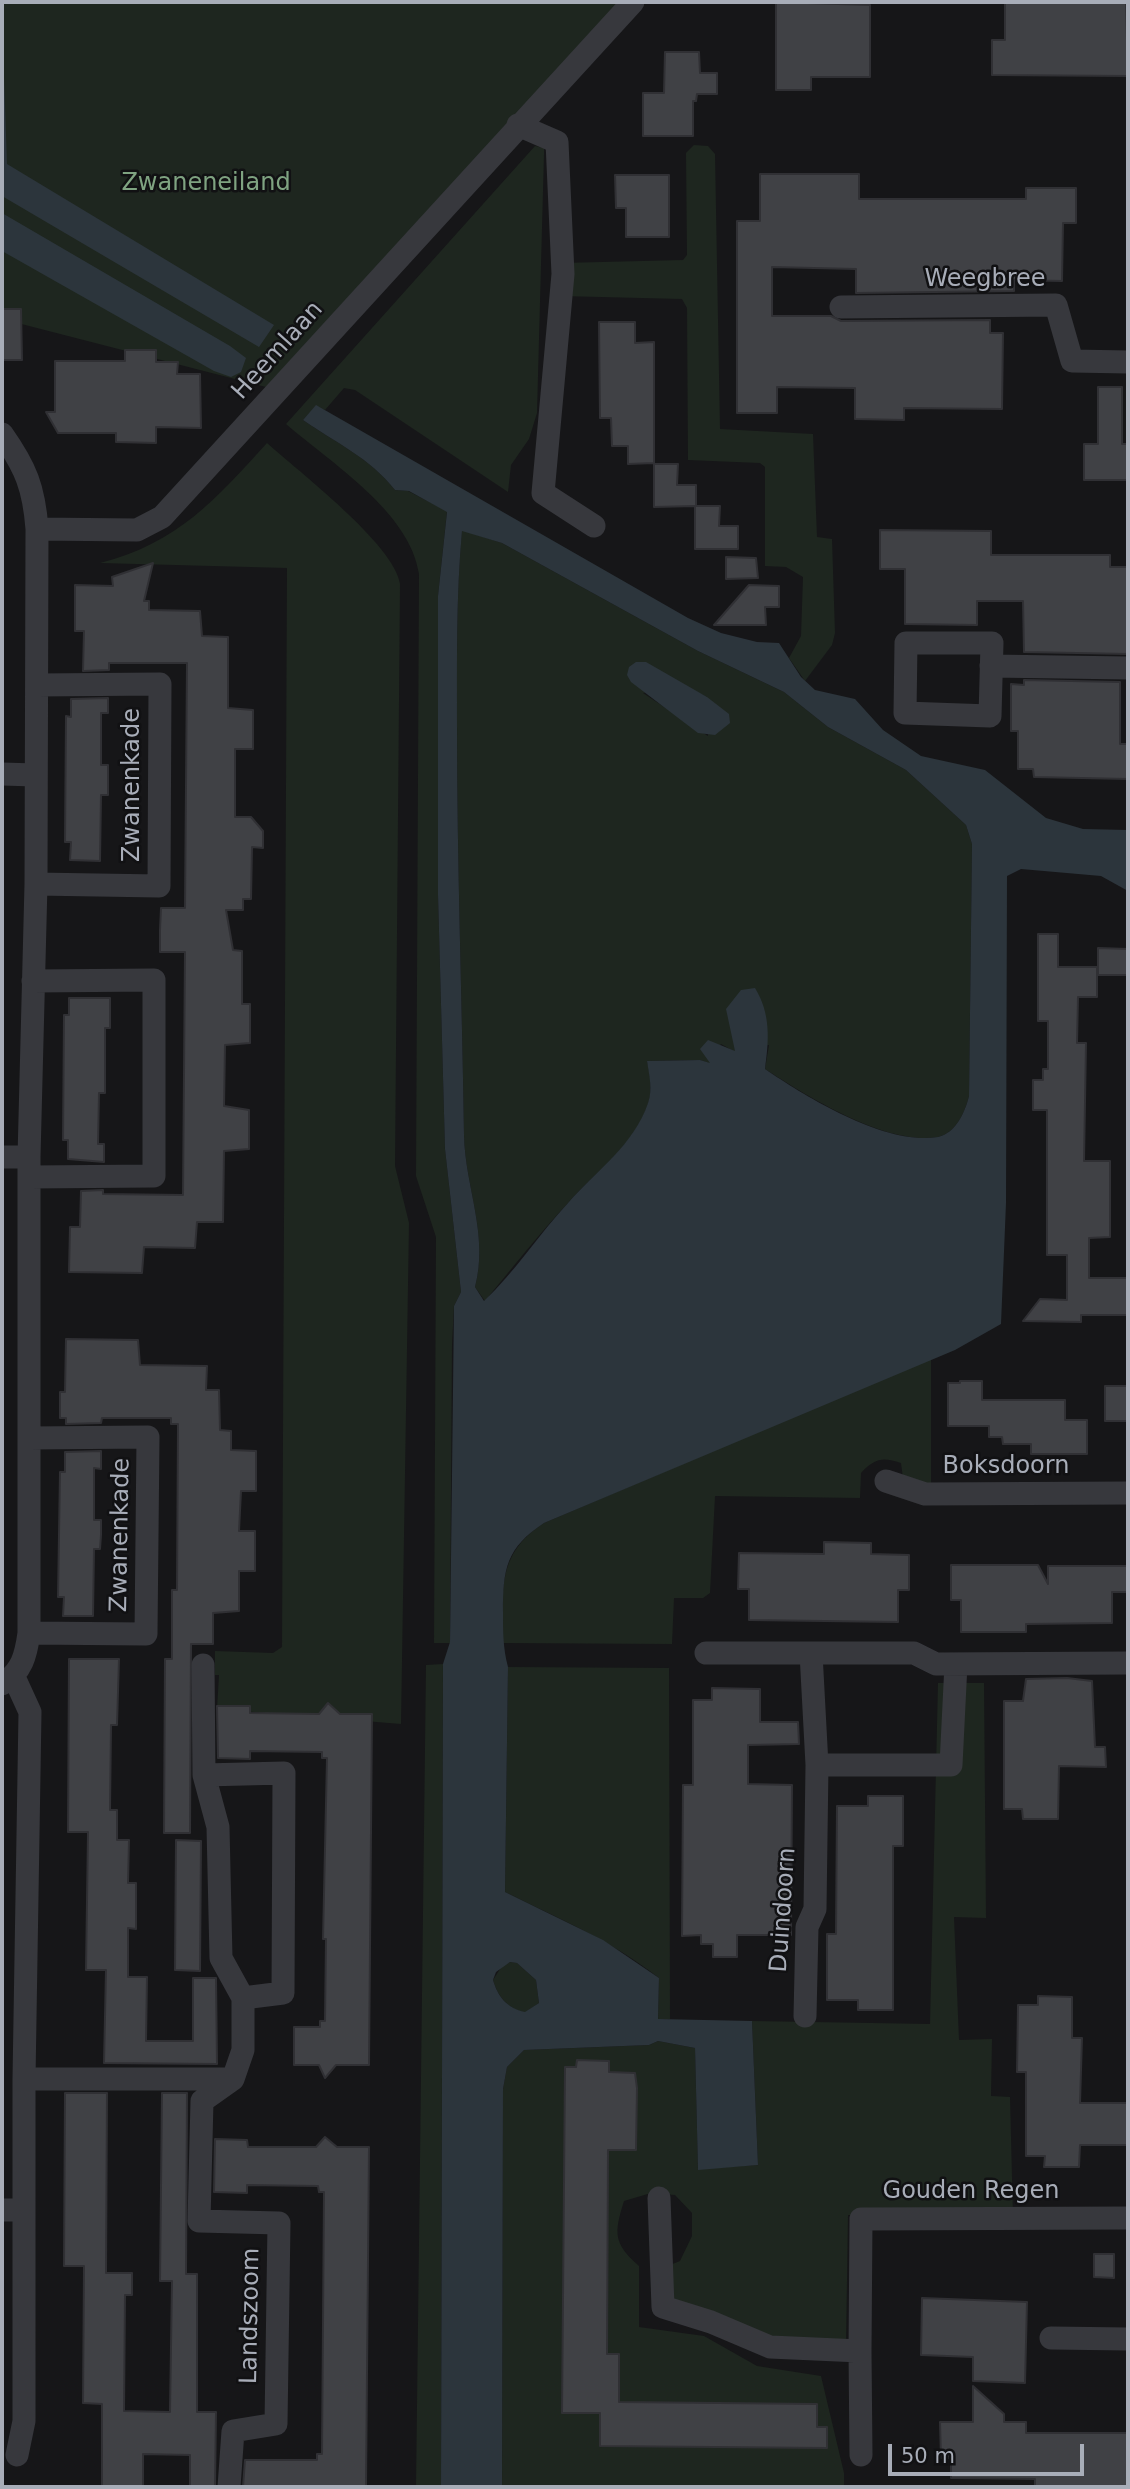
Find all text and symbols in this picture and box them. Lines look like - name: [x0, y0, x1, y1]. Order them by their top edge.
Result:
- park label: Zwaneneiland: [121, 170, 291, 198]
- street label: Weegbree: [924, 266, 1046, 294]
- street label: Heemlaan: [226, 296, 330, 406]
- street label: Zwanenkade: [119, 708, 147, 862]
- street label: Boksdoorn: [943, 1453, 1069, 1481]
- street label: Zwanenkade: [105, 1458, 137, 1612]
- street label: Duindoorn: [765, 1847, 803, 1973]
- street label: Gouden Regen: [883, 2178, 1059, 2206]
- street label: Landszoom: [235, 2248, 267, 2384]
- scale bar: [892, 2430, 1088, 2474]
- text: 50 m: [901, 2444, 955, 2468]

